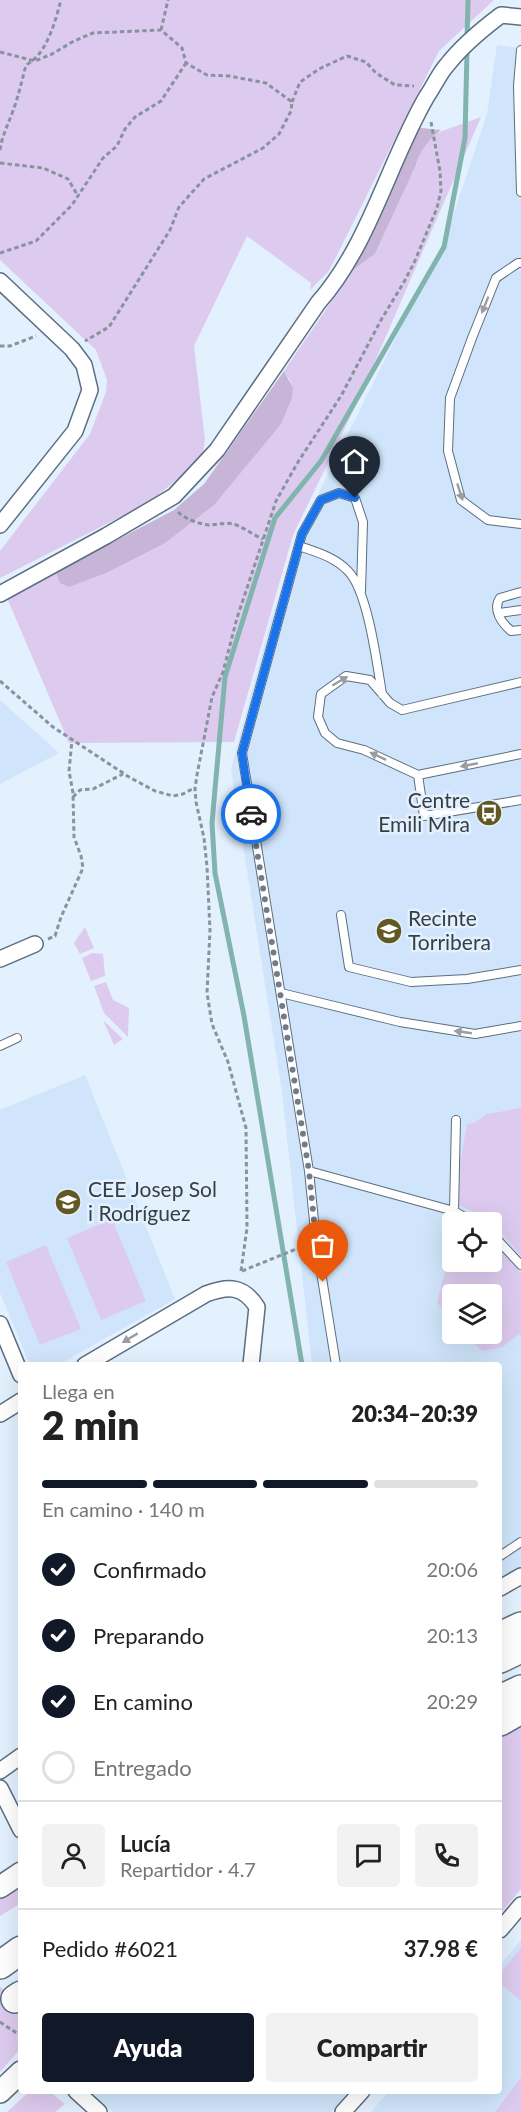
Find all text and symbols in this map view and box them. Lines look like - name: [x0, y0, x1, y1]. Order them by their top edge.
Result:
- one-way arrow: [480, 296, 490, 314]
- pin: [329, 436, 380, 498]
- icon: home: [338, 445, 371, 478]
- one-way arrow: [455, 483, 465, 501]
- one-way arrow: [332, 676, 348, 687]
- one-way arrow: [370, 752, 387, 761]
- one-way arrow: [460, 760, 479, 770]
- courier: [221, 784, 281, 844]
- place label: Centre Emili Mira: [378, 787, 470, 836]
- icon: car: [235, 798, 268, 831]
- bus stop icon: Centre Emili Mira: [474, 798, 504, 828]
- place label: Recinte Torribera: [408, 905, 491, 954]
- school or university icon: Recinte Torribera: [374, 916, 404, 946]
- one-way arrow: [454, 1027, 473, 1037]
- place label: CEE Josep Sol i Rodríguez: [88, 1176, 217, 1225]
- school or university icon: CEE Josep Sol i Rodríguez: [53, 1187, 83, 1217]
- map controls: [442, 1212, 502, 1344]
- button: locate: [442, 1212, 502, 1272]
- pin: [297, 1220, 348, 1282]
- icon: bag: [306, 1229, 339, 1262]
- button: layers: [442, 1284, 502, 1344]
- one-way arrow: [122, 1333, 138, 1344]
- text: Llega en: [42, 1379, 115, 1403]
- text: 20:34–20:39: [352, 1400, 478, 1427]
- text: 2 min: [42, 1402, 139, 1448]
- text: En camino · 140 m: [42, 1497, 205, 1521]
- icon: check: [42, 1553, 75, 1586]
- text: Confirmado: [93, 1556, 206, 1583]
- text: 20:06: [427, 1557, 478, 1581]
- icon: check: [42, 1619, 75, 1652]
- text: Preparando: [93, 1622, 204, 1649]
- text: 20:13: [427, 1623, 478, 1647]
- icon: check: [42, 1685, 75, 1718]
- text: En camino: [93, 1688, 193, 1715]
- text: 20:29: [427, 1689, 478, 1713]
- text: Entregado: [93, 1754, 192, 1781]
- button: person: [42, 1824, 105, 1887]
- button: chat: [337, 1824, 400, 1887]
- button: phone: [415, 1824, 478, 1887]
- text: Lucía: [120, 1830, 171, 1857]
- text: Repartidor · 4.7: [120, 1857, 256, 1881]
- text: Pedido #6021: [42, 1935, 178, 1962]
- text: 37.98 €: [404, 1935, 478, 1962]
- button: Ayuda: [42, 2013, 254, 2082]
- button: Compartir: [266, 2013, 478, 2082]

